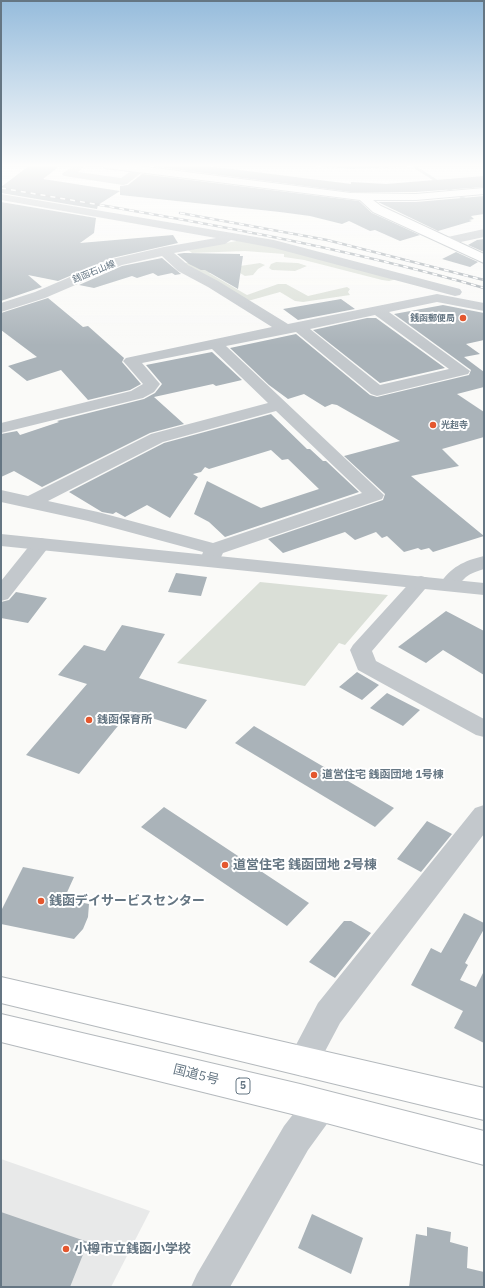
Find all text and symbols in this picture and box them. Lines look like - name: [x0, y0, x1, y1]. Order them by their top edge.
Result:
- street label: 銭函石山線: [71, 259, 117, 285]
- place label: 銭函郵便局: [410, 313, 455, 323]
- marker: 銭函郵便局: [458, 313, 468, 323]
- marker: 光超寺: [428, 420, 438, 430]
- place label: 光超寺: [441, 420, 468, 430]
- place label: 銭函保育所: [97, 713, 152, 727]
- marker: 銭函保育所: [84, 715, 94, 725]
- place label: 道営住宅 銭函団地 1号棟: [322, 768, 444, 782]
- marker: 道営住宅 銭函団地 1号棟: [309, 770, 319, 780]
- place label: 道営住宅 銭函団地 2号棟: [233, 857, 377, 873]
- marker: 道営住宅 銭函団地 2号棟: [220, 860, 230, 870]
- place label: 銭函デイサービスセンター: [49, 893, 205, 909]
- marker: 銭函デイサービスセンター: [36, 896, 46, 906]
- street label: 国道5号: [171, 1062, 221, 1088]
- road number: 5: [236, 1078, 250, 1094]
- place label: 小樽市立銭函小学校: [74, 1241, 191, 1257]
- marker: 小樽市立銭函小学校: [61, 1244, 71, 1254]

